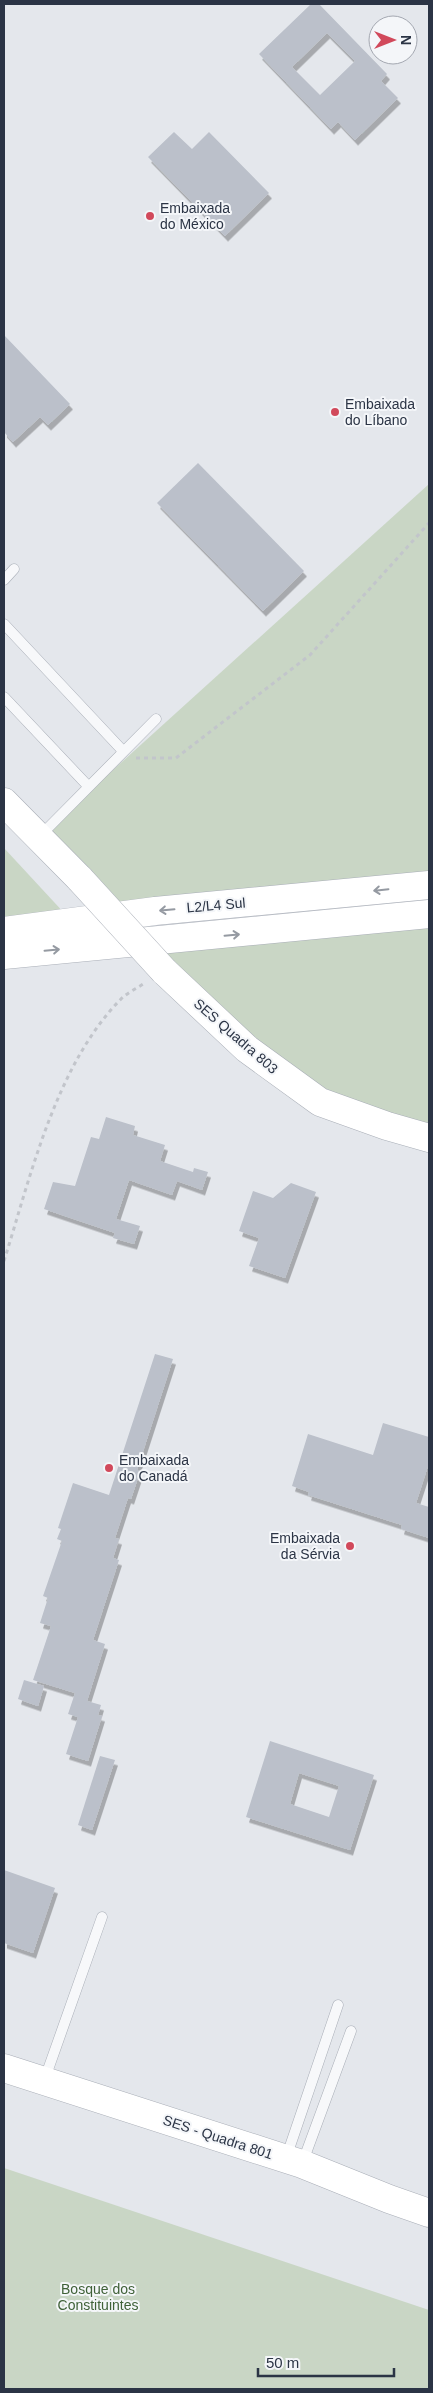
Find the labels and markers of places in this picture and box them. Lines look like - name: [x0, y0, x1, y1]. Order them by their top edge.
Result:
- place label: Embaixada do México: [160, 200, 230, 232]
- marker: Embaixada do México: [144, 210, 156, 222]
- place label: Embaixada do Líbano: [345, 396, 415, 428]
- marker: Embaixada do Líbano: [329, 406, 341, 418]
- place label: Embaixada do Canadá: [119, 1452, 189, 1484]
- marker: Embaixada do Canadá: [103, 1462, 115, 1474]
- place label: Embaixada da Sérvia: [270, 1530, 340, 1562]
- marker: Embaixada da Sérvia: [344, 1540, 356, 1552]

